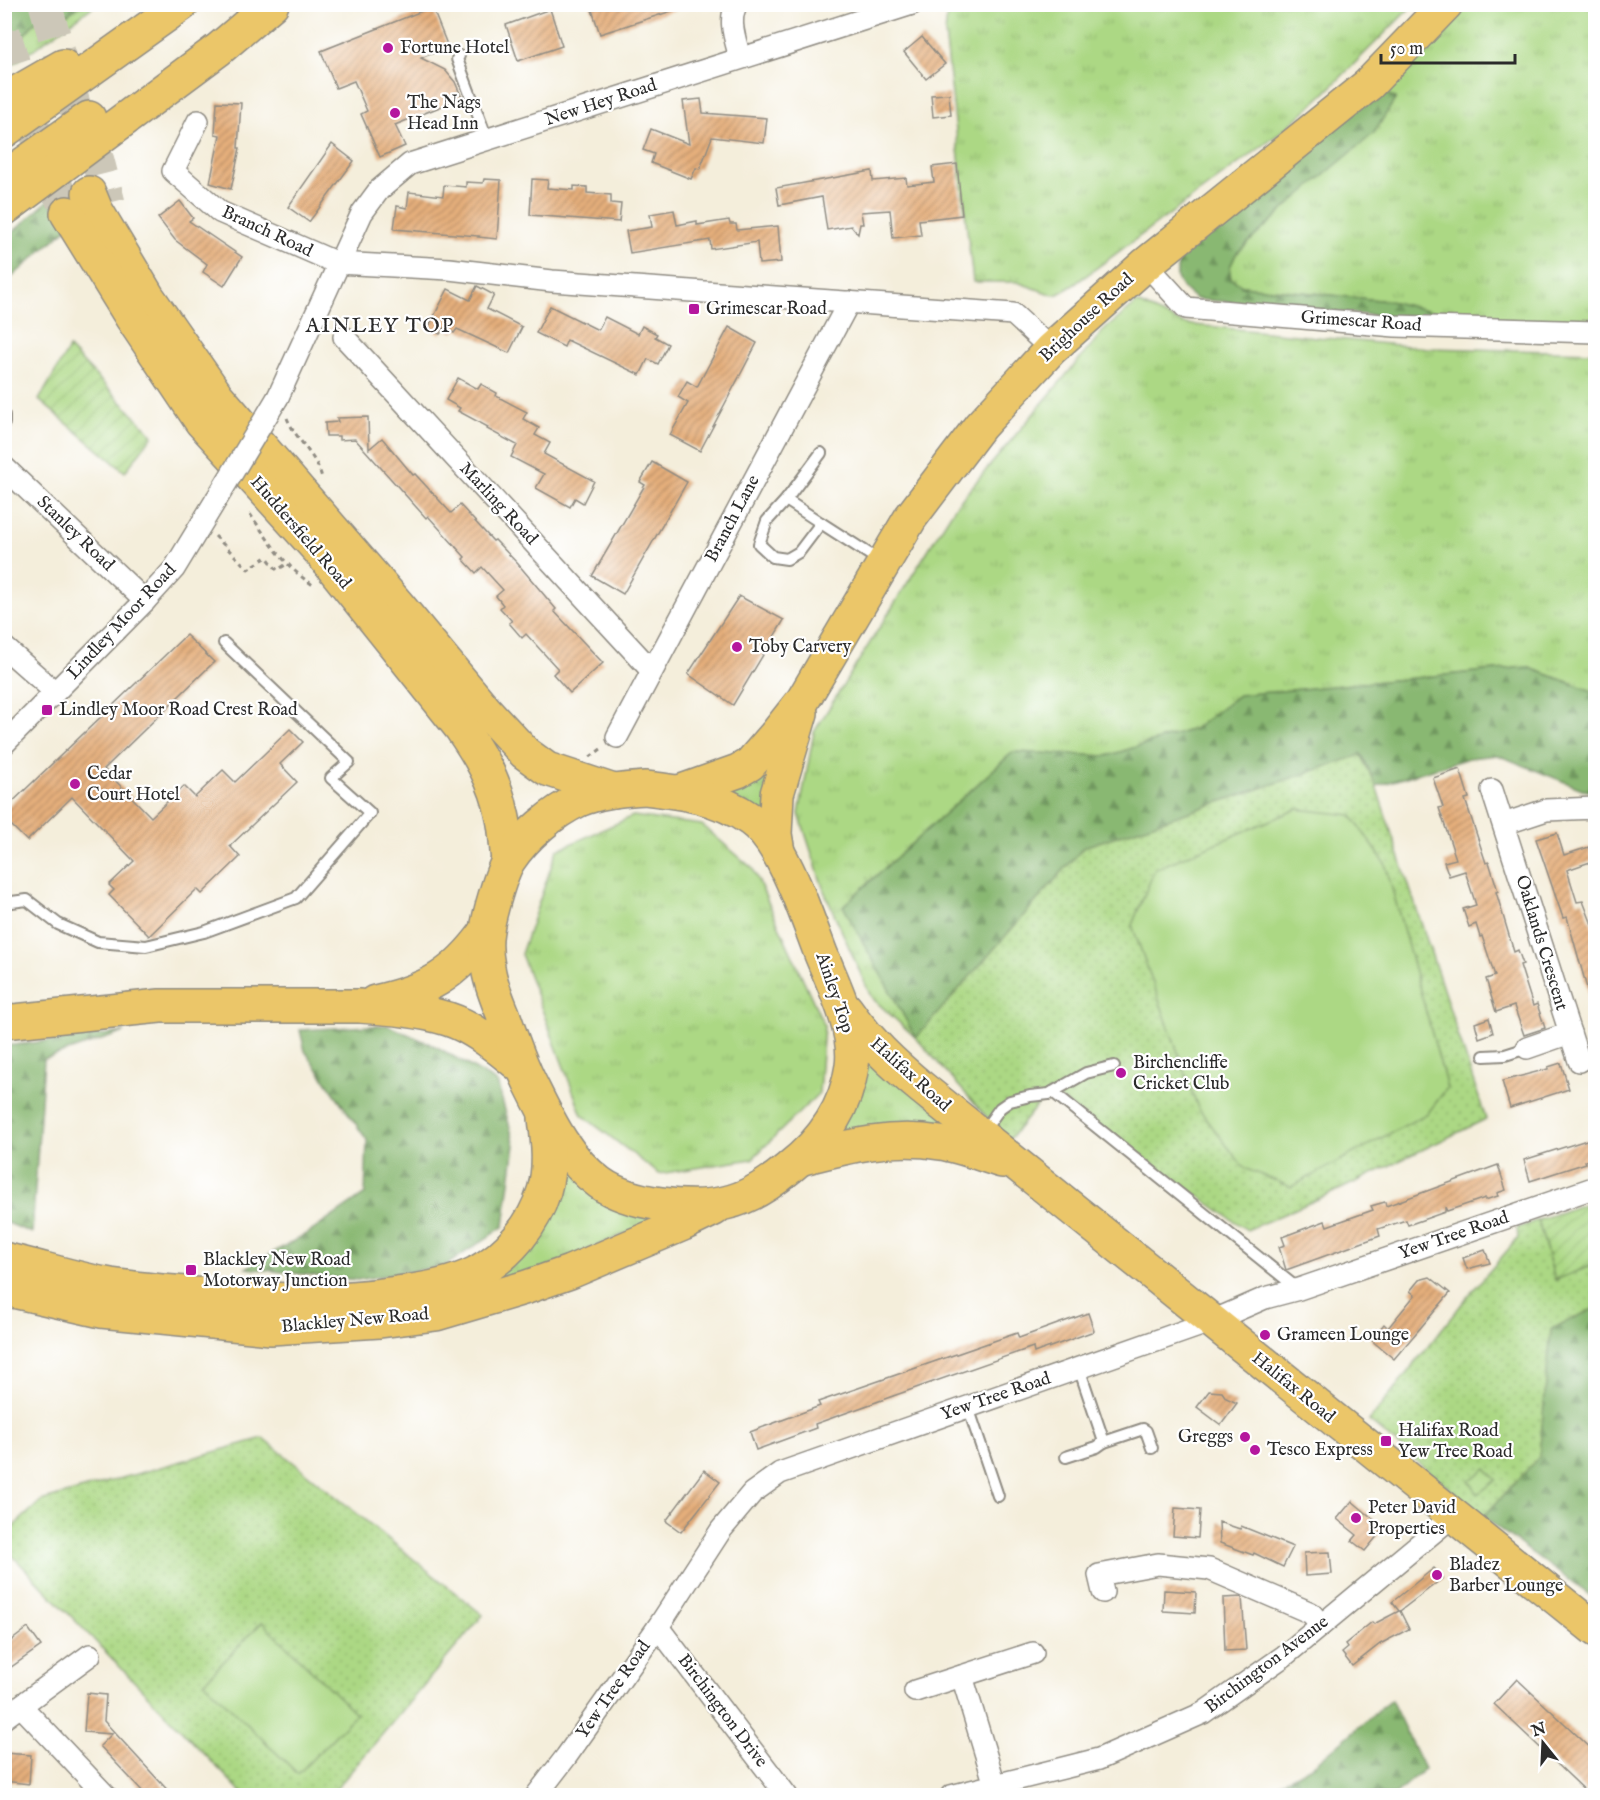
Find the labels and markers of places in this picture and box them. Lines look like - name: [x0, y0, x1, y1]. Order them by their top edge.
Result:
- place label: Fortune Hotel: [400, 37, 509, 60]
- marker: Fortune Hotel: [381, 41, 395, 55]
- place label: The Nags Head Inn: [407, 92, 481, 136]
- marker: The Nags Head Inn: [388, 106, 402, 120]
- place label: Grimescar Road: [706, 298, 827, 321]
- marker: Grimescar Road: [687, 302, 701, 316]
- place label: Toby Carvery: [749, 636, 851, 659]
- marker: Toby Carvery: [730, 640, 744, 654]
- place label: Lindley Moor Road Crest Road: [59, 699, 298, 722]
- marker: Lindley Moor Road Crest Road: [40, 703, 54, 717]
- place label: Cedar Court Hotel: [87, 763, 180, 807]
- marker: Cedar Court Hotel: [68, 777, 82, 791]
- place label: Birchencliffe Cricket Club: [1133, 1052, 1230, 1096]
- marker: Birchencliffe Cricket Club: [1114, 1066, 1128, 1080]
- place label: Blackley New Road Motorway Junction: [203, 1249, 351, 1293]
- marker: Blackley New Road Motorway Junction: [184, 1263, 198, 1277]
- place label: Grameen Lounge: [1277, 1324, 1409, 1347]
- marker: Grameen Lounge: [1258, 1328, 1272, 1342]
- place label: Halifax Road Yew Tree Road: [1398, 1420, 1513, 1464]
- place label: Greggs: [1178, 1426, 1233, 1449]
- marker: Greggs: [1238, 1430, 1252, 1444]
- marker: Halifax Road Yew Tree Road: [1379, 1434, 1393, 1448]
- place label: Tesco Express: [1267, 1439, 1373, 1462]
- marker: Tesco Express: [1248, 1443, 1262, 1457]
- place label: Peter David Properties: [1368, 1497, 1456, 1541]
- marker: Peter David Properties: [1349, 1511, 1363, 1525]
- place label: Bladez Barber Lounge: [1449, 1554, 1563, 1598]
- marker: Bladez Barber Lounge: [1430, 1568, 1444, 1582]

